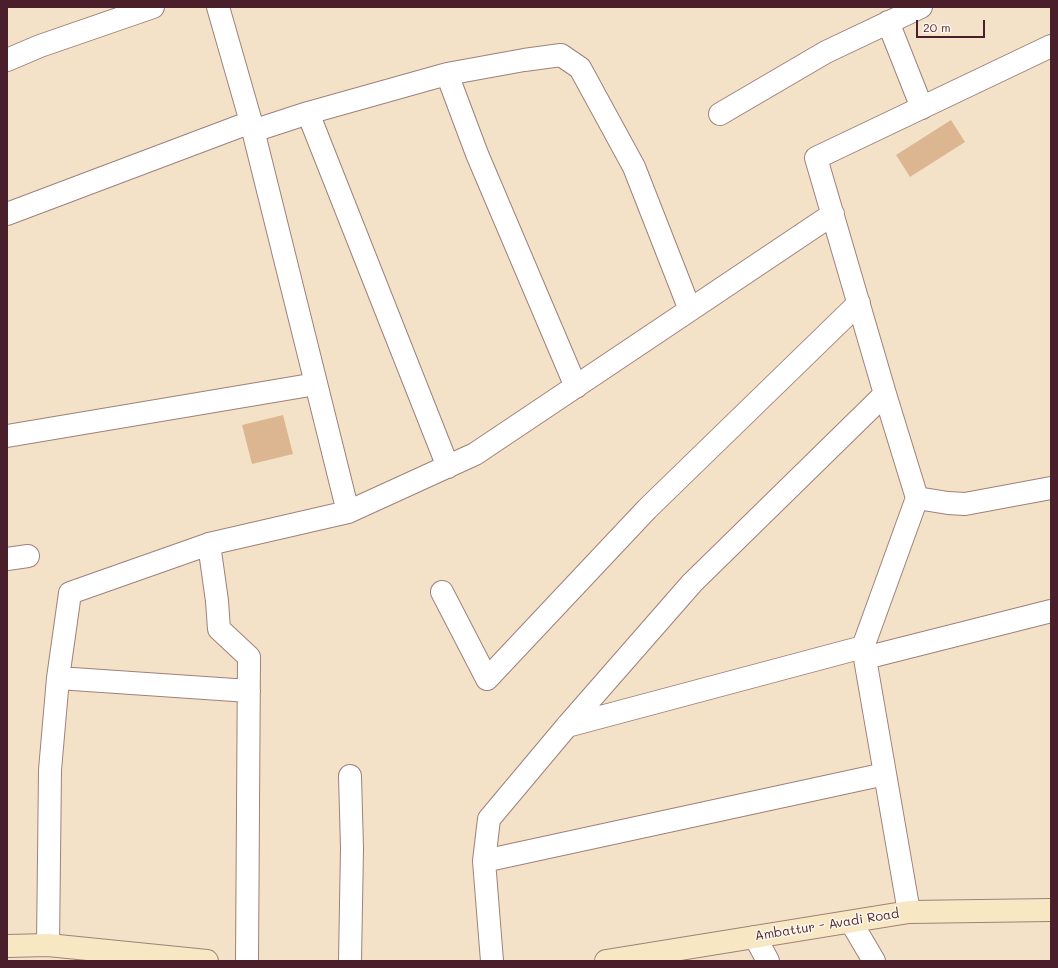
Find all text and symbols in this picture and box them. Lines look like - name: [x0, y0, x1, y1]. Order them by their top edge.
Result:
- scale bar: [918, 12, 987, 38]
- text: 20 m: [923, 19, 951, 35]
- street label: Ambattur - Avadi Road: [754, 906, 900, 944]

